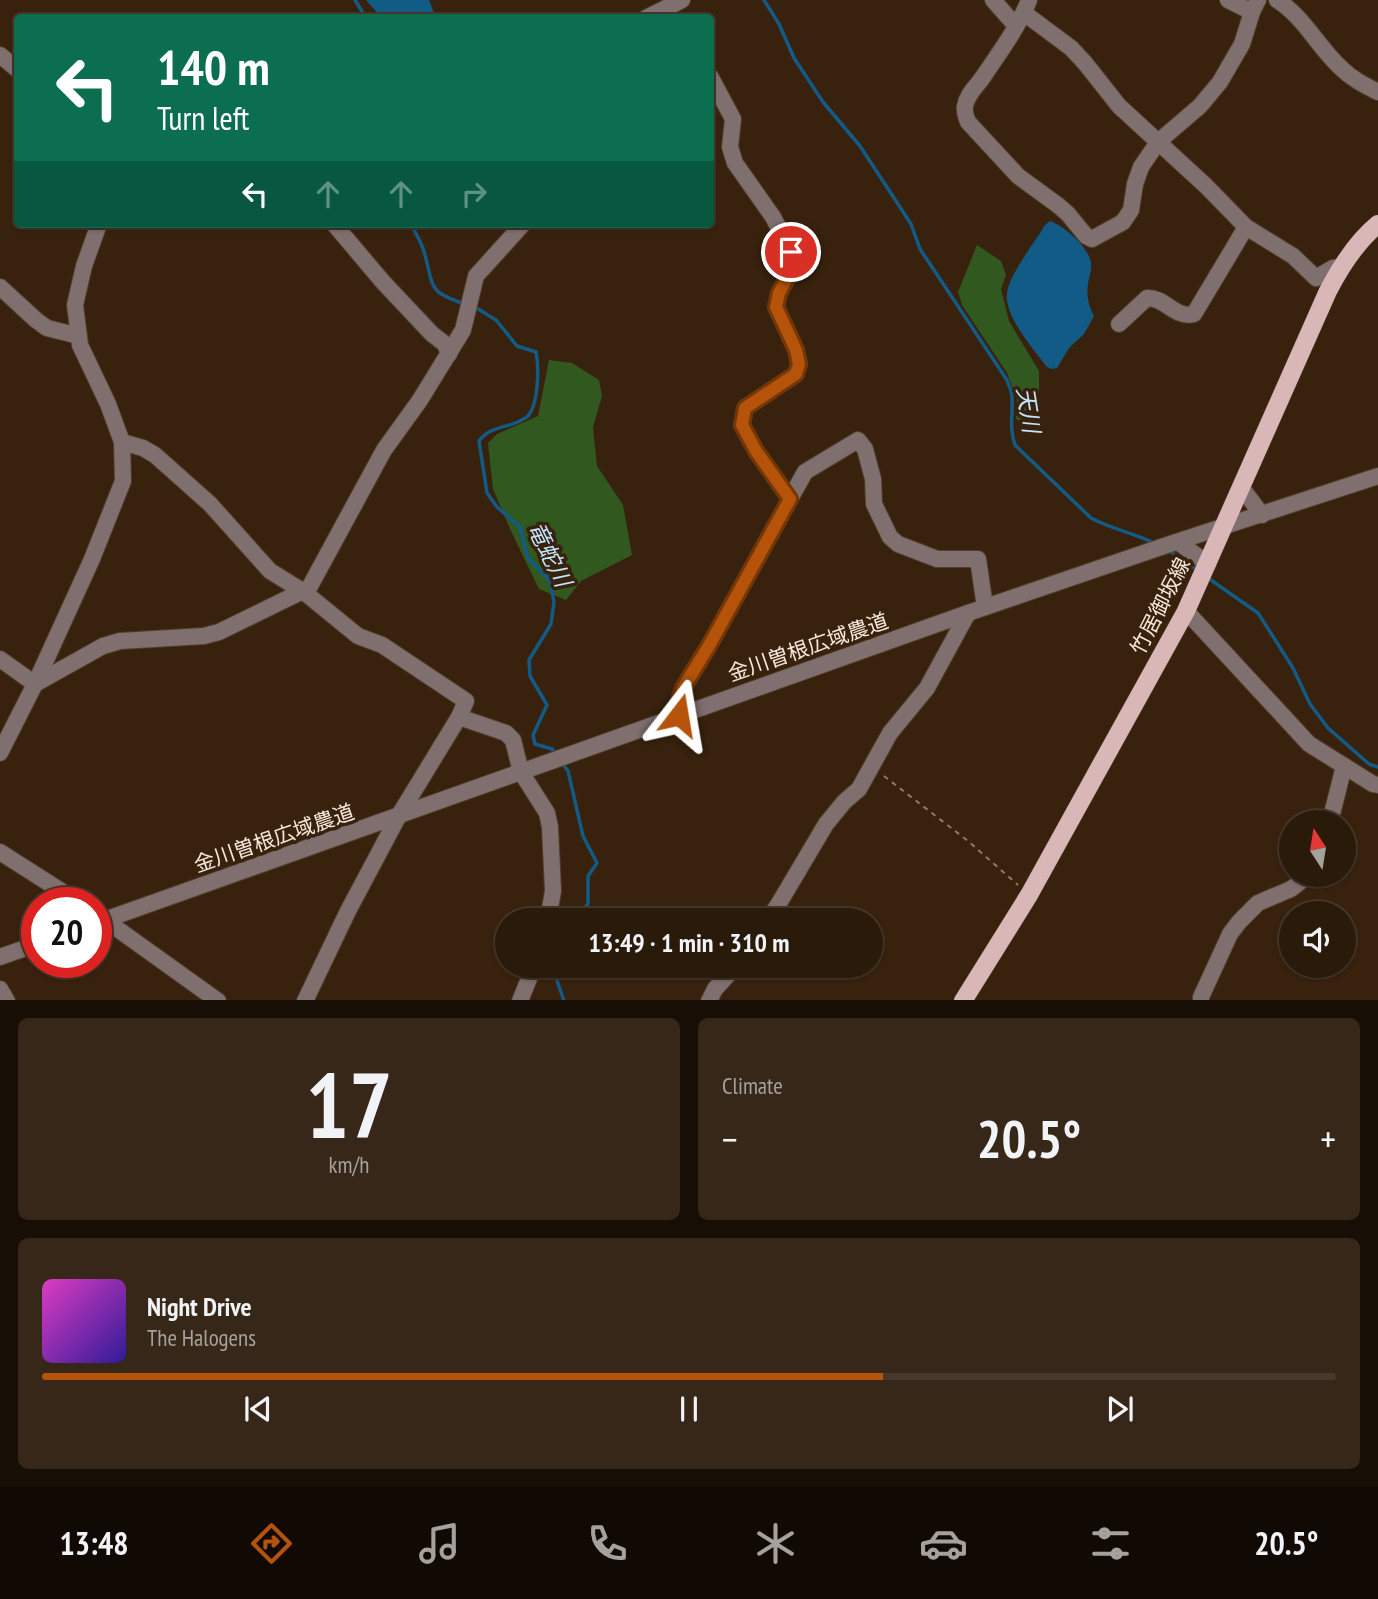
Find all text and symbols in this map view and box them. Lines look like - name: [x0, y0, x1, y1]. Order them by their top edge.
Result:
- text: 140 m: [157, 35, 270, 99]
- icon: left: [42, 42, 133, 133]
- text: Turn left: [157, 97, 249, 139]
- icon: left: [236, 175, 274, 213]
- icon: ahead: [309, 175, 347, 213]
- icon: ahead: [382, 175, 420, 213]
- icon: right: [455, 175, 493, 213]
- pin: [761, 222, 821, 282]
- icon: arrive: [772, 233, 810, 271]
- water label: 天川: [1011, 385, 1047, 438]
- water label: 竜蛇川: [522, 517, 579, 594]
- street label: 竹居御坂線: [1124, 553, 1196, 659]
- street label: 金川曽根広域農道: [724, 607, 892, 687]
- position arrow: [642, 678, 716, 752]
- street label: 金川曽根広域農道: [190, 798, 358, 878]
- north arrow: [1279, 810, 1356, 887]
- map controls: [1279, 810, 1356, 978]
- speed limit sign: 20: [21, 887, 112, 978]
- button: sound: [1279, 901, 1356, 978]
- text: 13:49 · 1 min · 310 m: [589, 926, 789, 959]
- text: 17: [306, 1045, 393, 1163]
- text: Climate: [722, 1071, 783, 1100]
- text: 20.5°: [977, 1105, 1081, 1172]
- text: −: [722, 1114, 738, 1163]
- text: +: [1320, 1114, 1336, 1163]
- text: km/h: [329, 1150, 369, 1179]
- text: Night Drive: [147, 1290, 252, 1323]
- text: The Halogens: [147, 1323, 256, 1352]
- icon: previous: [239, 1390, 277, 1428]
- icon: pause: [670, 1390, 708, 1428]
- icon: next: [1101, 1390, 1139, 1428]
- icon: directions: [247, 1519, 296, 1568]
- icon: music: [415, 1519, 464, 1568]
- icon: phone: [583, 1519, 632, 1568]
- icon: climate: [751, 1519, 800, 1568]
- icon: car: [919, 1519, 968, 1568]
- icon: filters: [1086, 1519, 1135, 1568]
- text: 13:48: [59, 1522, 129, 1564]
- text: 20.5°: [1254, 1522, 1319, 1564]

